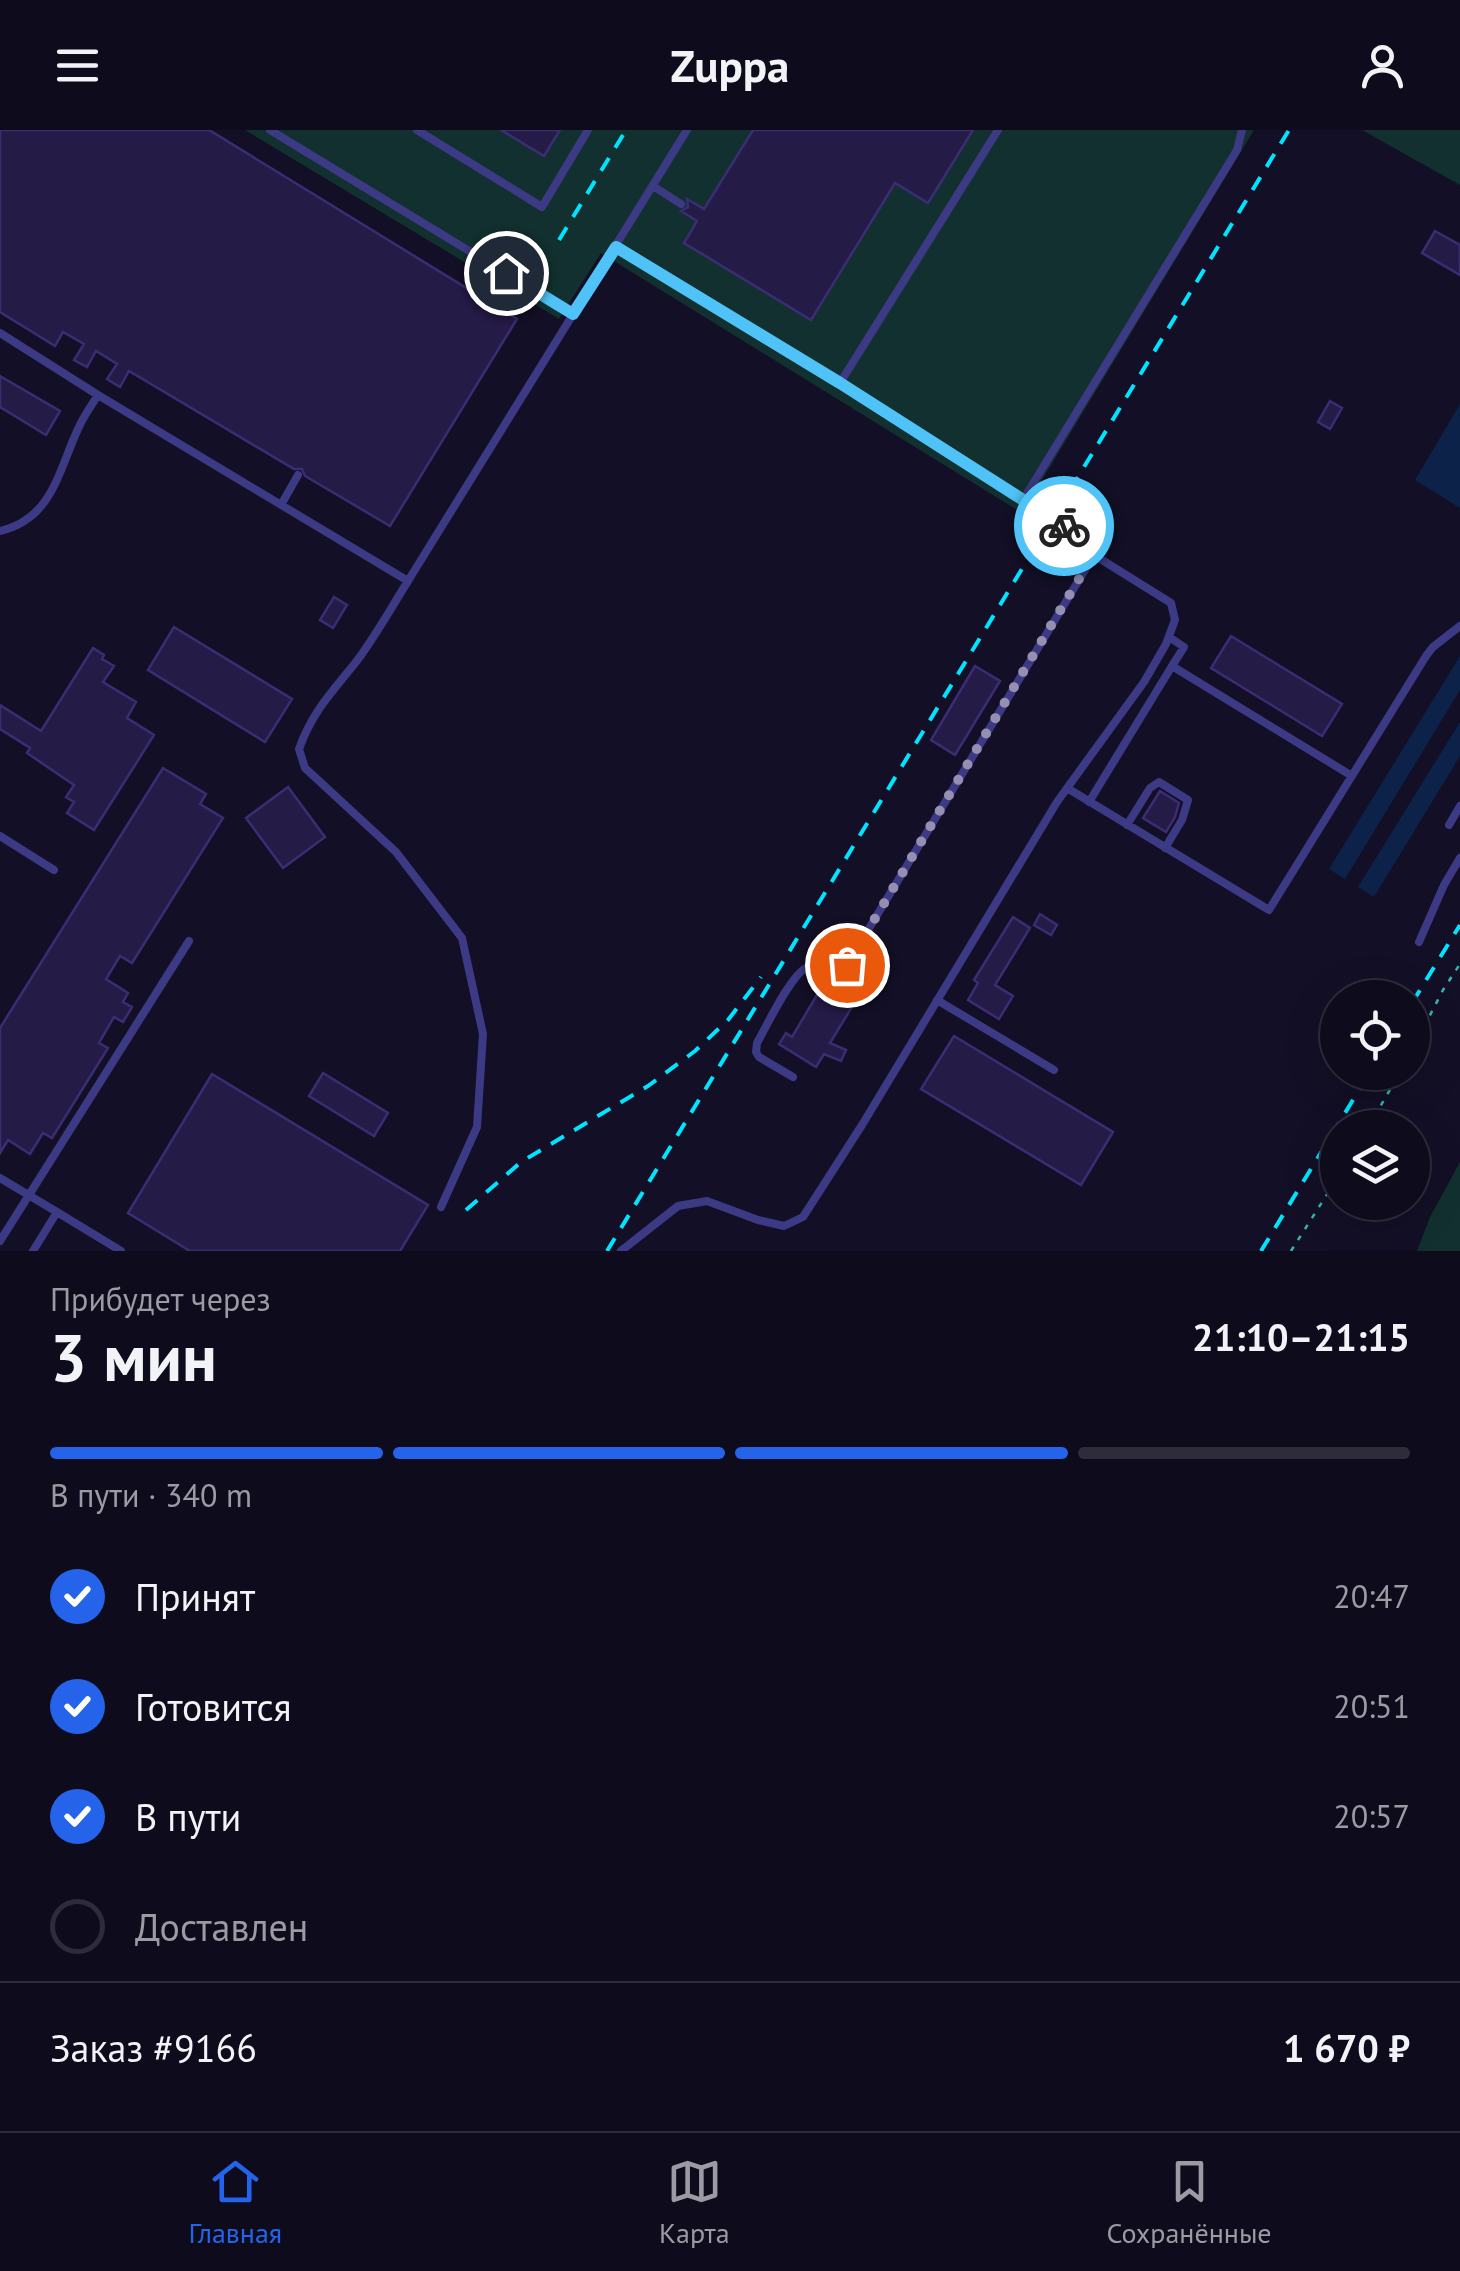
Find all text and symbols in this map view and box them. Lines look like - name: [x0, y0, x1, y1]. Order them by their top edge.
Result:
- text: Zuppa: [671, 36, 789, 94]
- icon: menu: [50, 38, 105, 93]
- icon: person: [1355, 38, 1410, 93]
- pin: [464, 231, 549, 316]
- icon: home: [479, 246, 534, 301]
- courier: [1014, 476, 1114, 576]
- icon: bike: [1037, 499, 1092, 554]
- pin: [805, 923, 890, 1008]
- icon: bag: [820, 938, 875, 993]
- map controls: [1320, 980, 1430, 1220]
- button: locate: [1320, 980, 1430, 1090]
- button: layers: [1320, 1110, 1430, 1220]
- text: Прибудет через: [50, 1278, 271, 1320]
- text: 21:10–21:15: [1192, 1312, 1410, 1361]
- text: 3 мин: [50, 1315, 217, 1399]
- text: В пути · 340 m: [50, 1474, 252, 1516]
- icon: check: [50, 1569, 105, 1624]
- text: Принят: [135, 1572, 255, 1621]
- text: 20:47: [1333, 1575, 1410, 1617]
- icon: check: [50, 1679, 105, 1734]
- text: Готовится: [135, 1682, 292, 1731]
- text: 20:51: [1333, 1685, 1410, 1727]
- icon: check: [50, 1789, 105, 1844]
- text: В пути: [135, 1792, 241, 1841]
- text: 20:57: [1333, 1795, 1410, 1837]
- text: Доставлен: [135, 1902, 308, 1951]
- text: Заказ #9166: [50, 2023, 257, 2072]
- text: 1 670 ₽: [1283, 2023, 1410, 2072]
- tab: Главная: [188, 2154, 282, 2251]
- tab: Карта: [659, 2154, 730, 2251]
- tab: Сохранённые: [1106, 2154, 1272, 2251]

